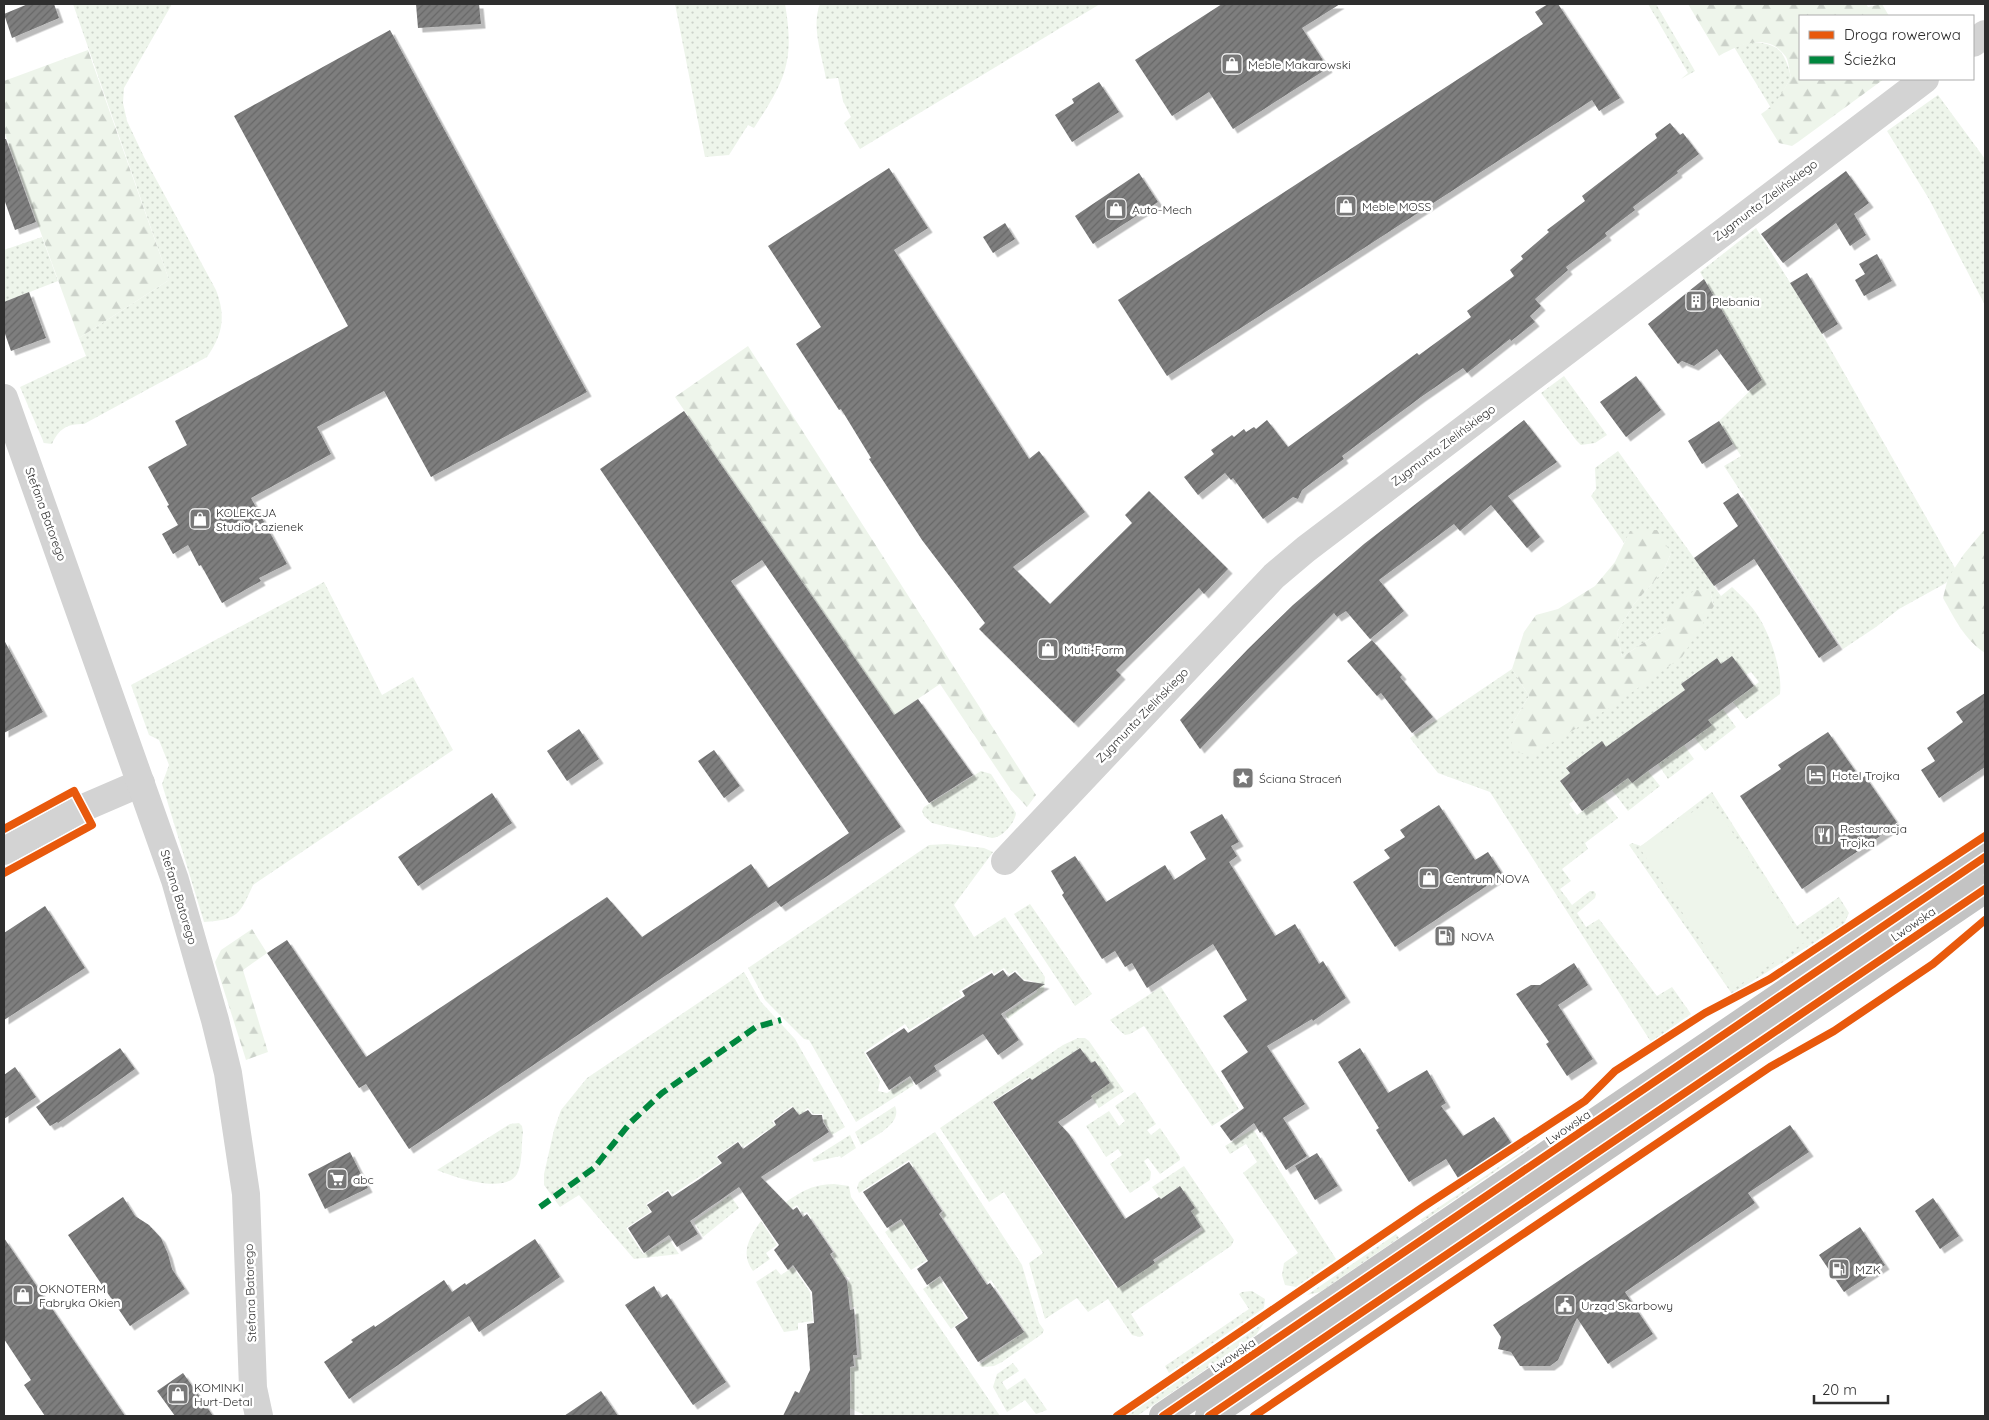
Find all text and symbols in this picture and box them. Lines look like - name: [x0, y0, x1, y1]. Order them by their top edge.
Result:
- legend: [1799, 15, 1974, 80]
- text: Droga rowerowa: [1844, 25, 1961, 44]
- text: Ścieżka: [1844, 50, 1896, 69]
- shop icon: Meble Makarowski: [1220, 52, 1244, 76]
- place label: Meble Makarowski: [1248, 57, 1351, 72]
- street label: Zygmunta Zielińskiego: [1710, 156, 1820, 244]
- shop icon: Meble MOSS: [1334, 194, 1358, 218]
- shop icon: Auto-Mech: [1104, 197, 1128, 221]
- place label: Meble MOSS: [1362, 199, 1432, 214]
- place label: Auto-Mech: [1132, 202, 1192, 217]
- building icon: Plebania: [1684, 289, 1708, 313]
- place label: Plebania: [1712, 294, 1760, 309]
- street label: Zygmunta Zielińskiego: [1388, 401, 1498, 489]
- street label: Stefana Batorego: [22, 465, 70, 563]
- place label: KOLEKCJA Studio Łazienek: [216, 505, 303, 534]
- shop icon: KOLEKCJA Studio Łazienek: [188, 507, 212, 531]
- shop icon: Multi-Form: [1036, 637, 1060, 661]
- place label: Multi-Form: [1064, 642, 1124, 657]
- street label: Zygmunta Zielińskiego: [1093, 664, 1191, 766]
- hotel icon: Hotel Trojka: [1804, 763, 1828, 787]
- place icon: Ściana Straceń: [1231, 766, 1255, 790]
- place label: Hotel Trojka: [1832, 768, 1900, 783]
- place label: Ściana Straceń: [1259, 771, 1342, 786]
- place label: Restauracja Trojka: [1840, 821, 1907, 850]
- restaurant icon: Restauracja Trojka: [1812, 823, 1836, 847]
- street label: Stefana Batorego: [157, 848, 201, 946]
- shop icon: Centrum NOVA: [1417, 866, 1441, 890]
- place label: Centrum NOVA: [1445, 871, 1530, 886]
- street label: Lwowska: [1888, 904, 1938, 944]
- fuel station icon: NOVA: [1433, 924, 1457, 948]
- place label: NOVA: [1461, 929, 1494, 944]
- street label: Lwowska: [1543, 1107, 1593, 1147]
- supermarket icon: abc: [325, 1167, 349, 1191]
- place label: abc: [353, 1172, 374, 1187]
- street label: Stefana Batorego: [241, 1244, 259, 1342]
- fuel station icon: MZK: [1827, 1257, 1851, 1281]
- place label: MZK: [1855, 1262, 1881, 1277]
- place label: OKNOTERM Fabryka Okien: [39, 1281, 120, 1310]
- shop icon: OKNOTERM Fabryka Okien: [11, 1283, 35, 1307]
- public building icon: Urząd Skarbowy: [1553, 1293, 1577, 1317]
- place label: Urząd Skarbowy: [1581, 1298, 1673, 1313]
- street label: Lwowska: [1208, 1335, 1258, 1375]
- scale bar: [1814, 1372, 1888, 1404]
- place label: KOMINKI Hurt-Detal: [194, 1380, 252, 1409]
- text: 20 m: [1822, 1380, 1857, 1399]
- shop icon: KOMINKI Hurt-Detal: [166, 1382, 190, 1406]

